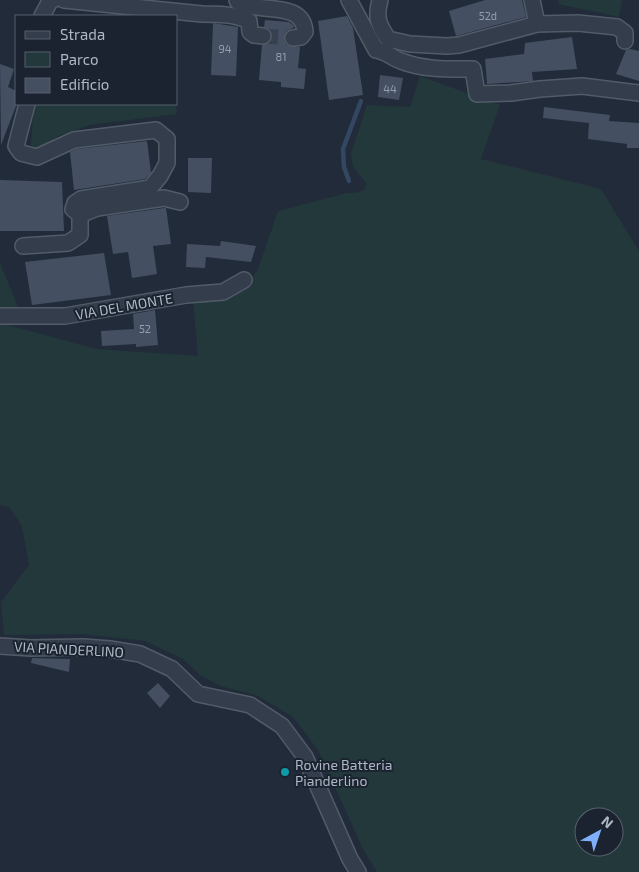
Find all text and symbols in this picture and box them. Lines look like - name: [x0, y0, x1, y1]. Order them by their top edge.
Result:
- house number: 52d: [479, 9, 497, 22]
- legend: [15, 15, 178, 105]
- text: Strada: [60, 25, 105, 43]
- house number: 94: [218, 42, 232, 55]
- text: Parco: [60, 50, 99, 68]
- house number: 81: [275, 50, 287, 63]
- text: Edificio: [60, 75, 109, 93]
- house number: 44: [383, 82, 397, 95]
- street label: VIA DEL MONTE: [74, 289, 174, 323]
- house number: 52: [139, 322, 151, 335]
- street label: VIA PIANDERLINO: [14, 638, 124, 660]
- place label: Rovine Batteria Pianderlino: [295, 756, 392, 789]
- marker: Rovine Batteria Pianderlino: [279, 766, 291, 778]
- north arrow: [574, 807, 624, 857]
- text: N: [598, 812, 617, 831]

